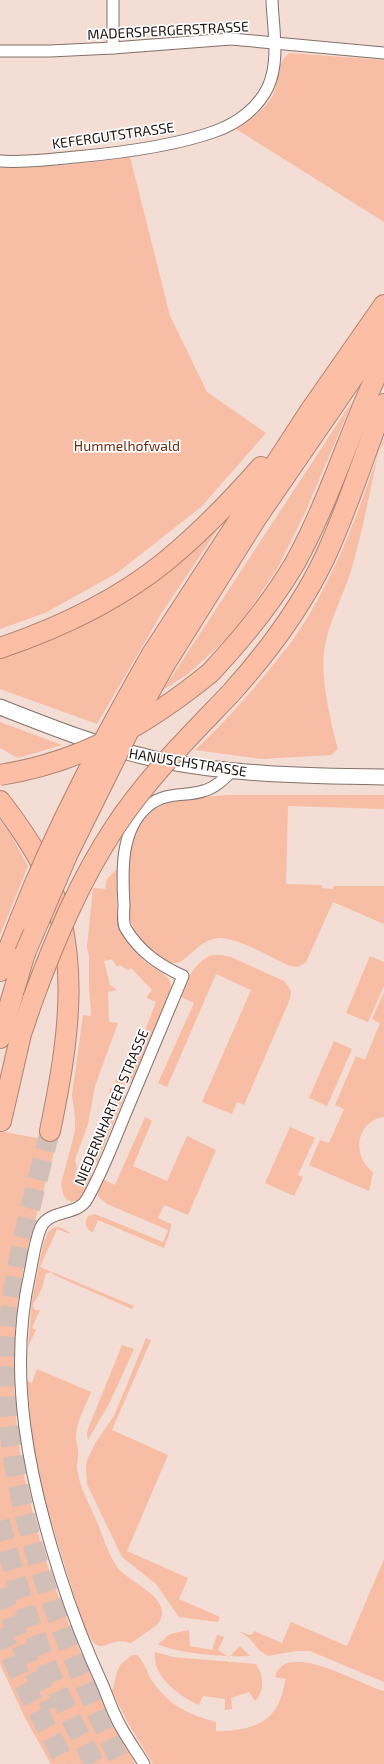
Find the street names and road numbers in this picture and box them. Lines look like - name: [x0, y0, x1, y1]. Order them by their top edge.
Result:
- street label: MADERSPERGERSTRASSE: [87, 17, 249, 43]
- street label: KEFERGUTSTRASSE: [51, 118, 175, 152]
- street label: HANUSCHSTRASSE: [128, 744, 248, 780]
- street label: NIEDERNHARTER STRASSE: [70, 1026, 152, 1188]

